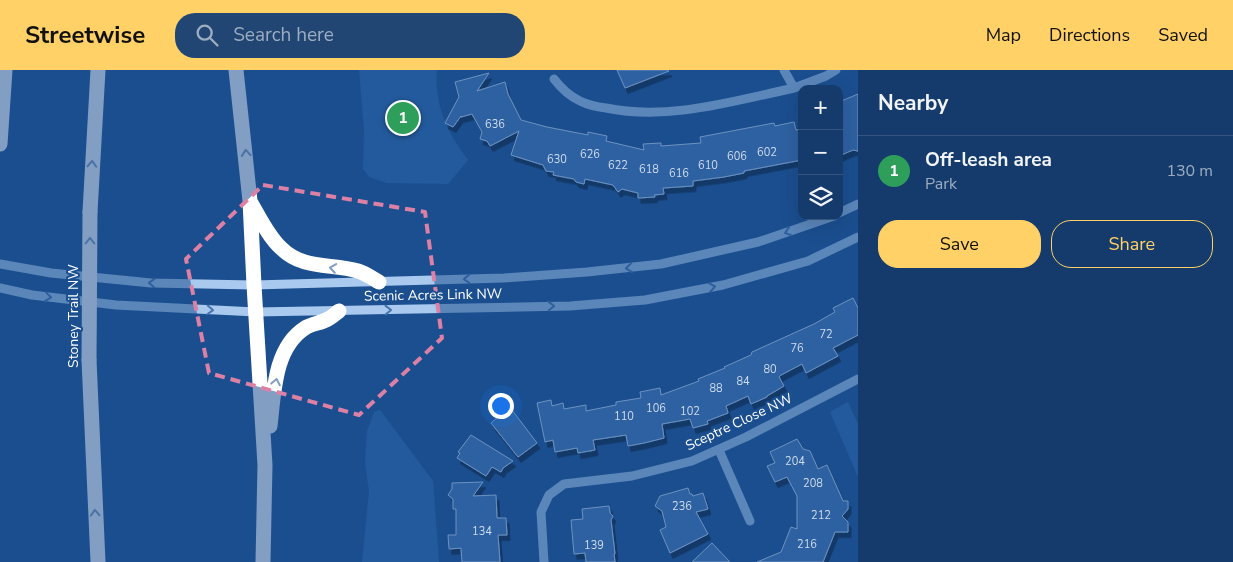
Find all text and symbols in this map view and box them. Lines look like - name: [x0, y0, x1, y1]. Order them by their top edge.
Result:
- search box: [175, 13, 525, 58]
- text: Streetwise: [25, 19, 145, 51]
- icon: search: [193, 21, 221, 49]
- text: Search here: [233, 22, 334, 48]
- text: Map: [986, 23, 1021, 47]
- text: Directions: [1049, 23, 1130, 47]
- text: Saved: [1158, 23, 1208, 47]
- map controls: [798, 85, 843, 220]
- button: +: [798, 85, 843, 130]
- text: Nearby: [878, 89, 948, 117]
- pin: 1: [387, 99, 419, 137]
- house number: 636: [485, 117, 505, 132]
- button: −: [798, 130, 843, 175]
- house number: 602: [757, 145, 777, 160]
- house number: 626: [580, 147, 600, 162]
- text: Off-leash area: [925, 147, 1052, 173]
- one-way arrow: [241, 149, 252, 157]
- house number: 606: [727, 149, 747, 164]
- house number: 630: [547, 152, 567, 167]
- house number: 622: [608, 158, 628, 173]
- house number: 610: [698, 158, 718, 173]
- one-way arrow: [87, 160, 98, 168]
- text: 1: [889, 160, 899, 182]
- text: 130 m: [1166, 160, 1213, 182]
- house number: 618: [639, 162, 659, 177]
- house number: 616: [669, 166, 689, 181]
- text: Park: [925, 173, 957, 195]
- button: layers: [798, 175, 843, 220]
- button: Save: [878, 220, 1041, 268]
- button: Share: [1051, 220, 1213, 268]
- one-way arrow: [784, 226, 792, 236]
- one-way arrow: [85, 237, 95, 245]
- one-way arrow: [625, 262, 633, 273]
- one-way arrow: [329, 263, 337, 273]
- street label: Stoney Trail NW: [64, 264, 83, 368]
- one-way arrow: [463, 274, 471, 285]
- one-way arrow: [148, 277, 156, 288]
- one-way arrow: [707, 283, 716, 293]
- street label: Scenic Acres Link NW: [364, 284, 503, 306]
- one-way arrow: [44, 291, 52, 302]
- one-way arrow: [547, 301, 555, 311]
- one-way arrow: [206, 304, 214, 315]
- one-way arrow: [384, 305, 392, 315]
- house number: 72: [819, 327, 833, 342]
- house number: 76: [790, 341, 804, 356]
- house number: 80: [763, 362, 777, 377]
- house number: 84: [736, 374, 750, 389]
- one-way arrow: [271, 377, 281, 386]
- house number: 88: [709, 381, 723, 396]
- street label: Sceptre Close NW: [682, 389, 796, 455]
- your location: [488, 393, 514, 419]
- house number: 106: [646, 401, 666, 416]
- house number: 102: [680, 404, 700, 419]
- house number: 110: [614, 409, 634, 424]
- house number: 204: [785, 454, 805, 469]
- house number: 208: [803, 476, 823, 491]
- house number: 236: [672, 499, 692, 514]
- house number: 212: [811, 508, 831, 523]
- one-way arrow: [89, 509, 100, 517]
- house number: 134: [472, 524, 492, 539]
- house number: 216: [797, 537, 817, 552]
- house number: 139: [584, 538, 604, 553]

